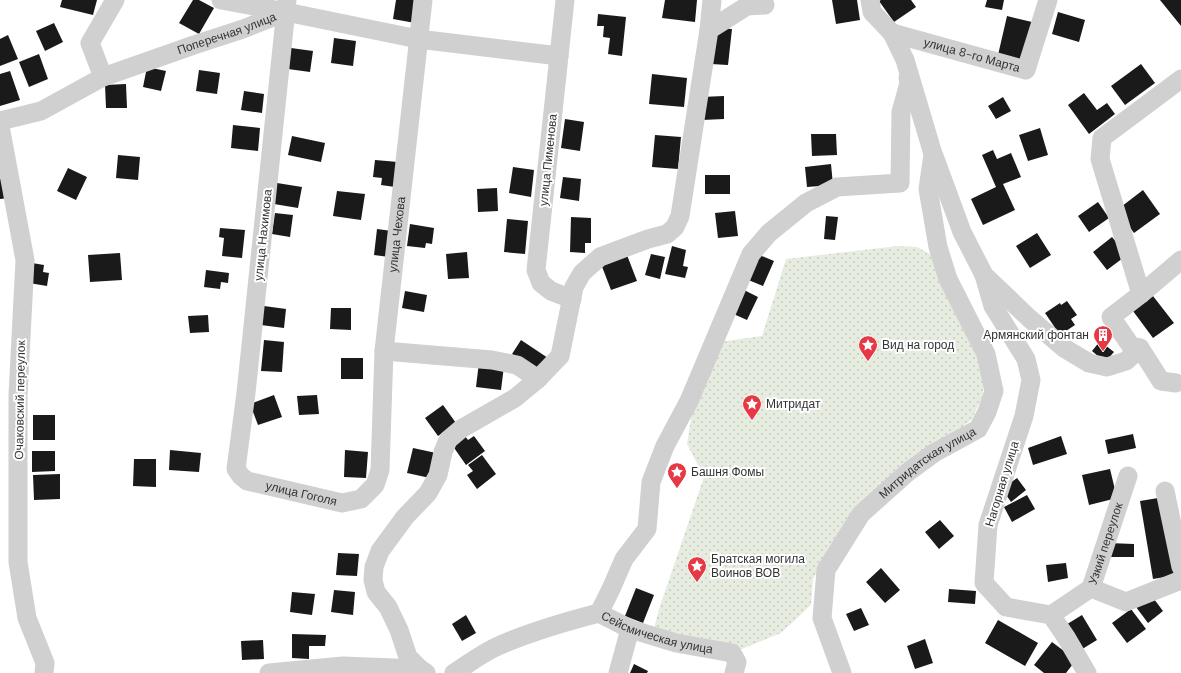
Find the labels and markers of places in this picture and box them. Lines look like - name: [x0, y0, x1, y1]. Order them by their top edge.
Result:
- building icon: Армянский фонтан: [1092, 324, 1114, 352]
- place label: Армянский фонтан: [983, 327, 1089, 343]
- place icon: Вид на город: [857, 334, 879, 362]
- place label: Вид на город: [882, 337, 954, 353]
- place icon: Митридат: [741, 393, 763, 421]
- place label: Митридат: [766, 396, 821, 412]
- place icon: Башня Фомы: [666, 461, 688, 489]
- place label: Башня Фомы: [691, 464, 764, 480]
- place label: Братская могила Воинов ВОВ: [711, 551, 805, 581]
- place icon: Братская могила Воинов ВОВ: [686, 555, 708, 583]

